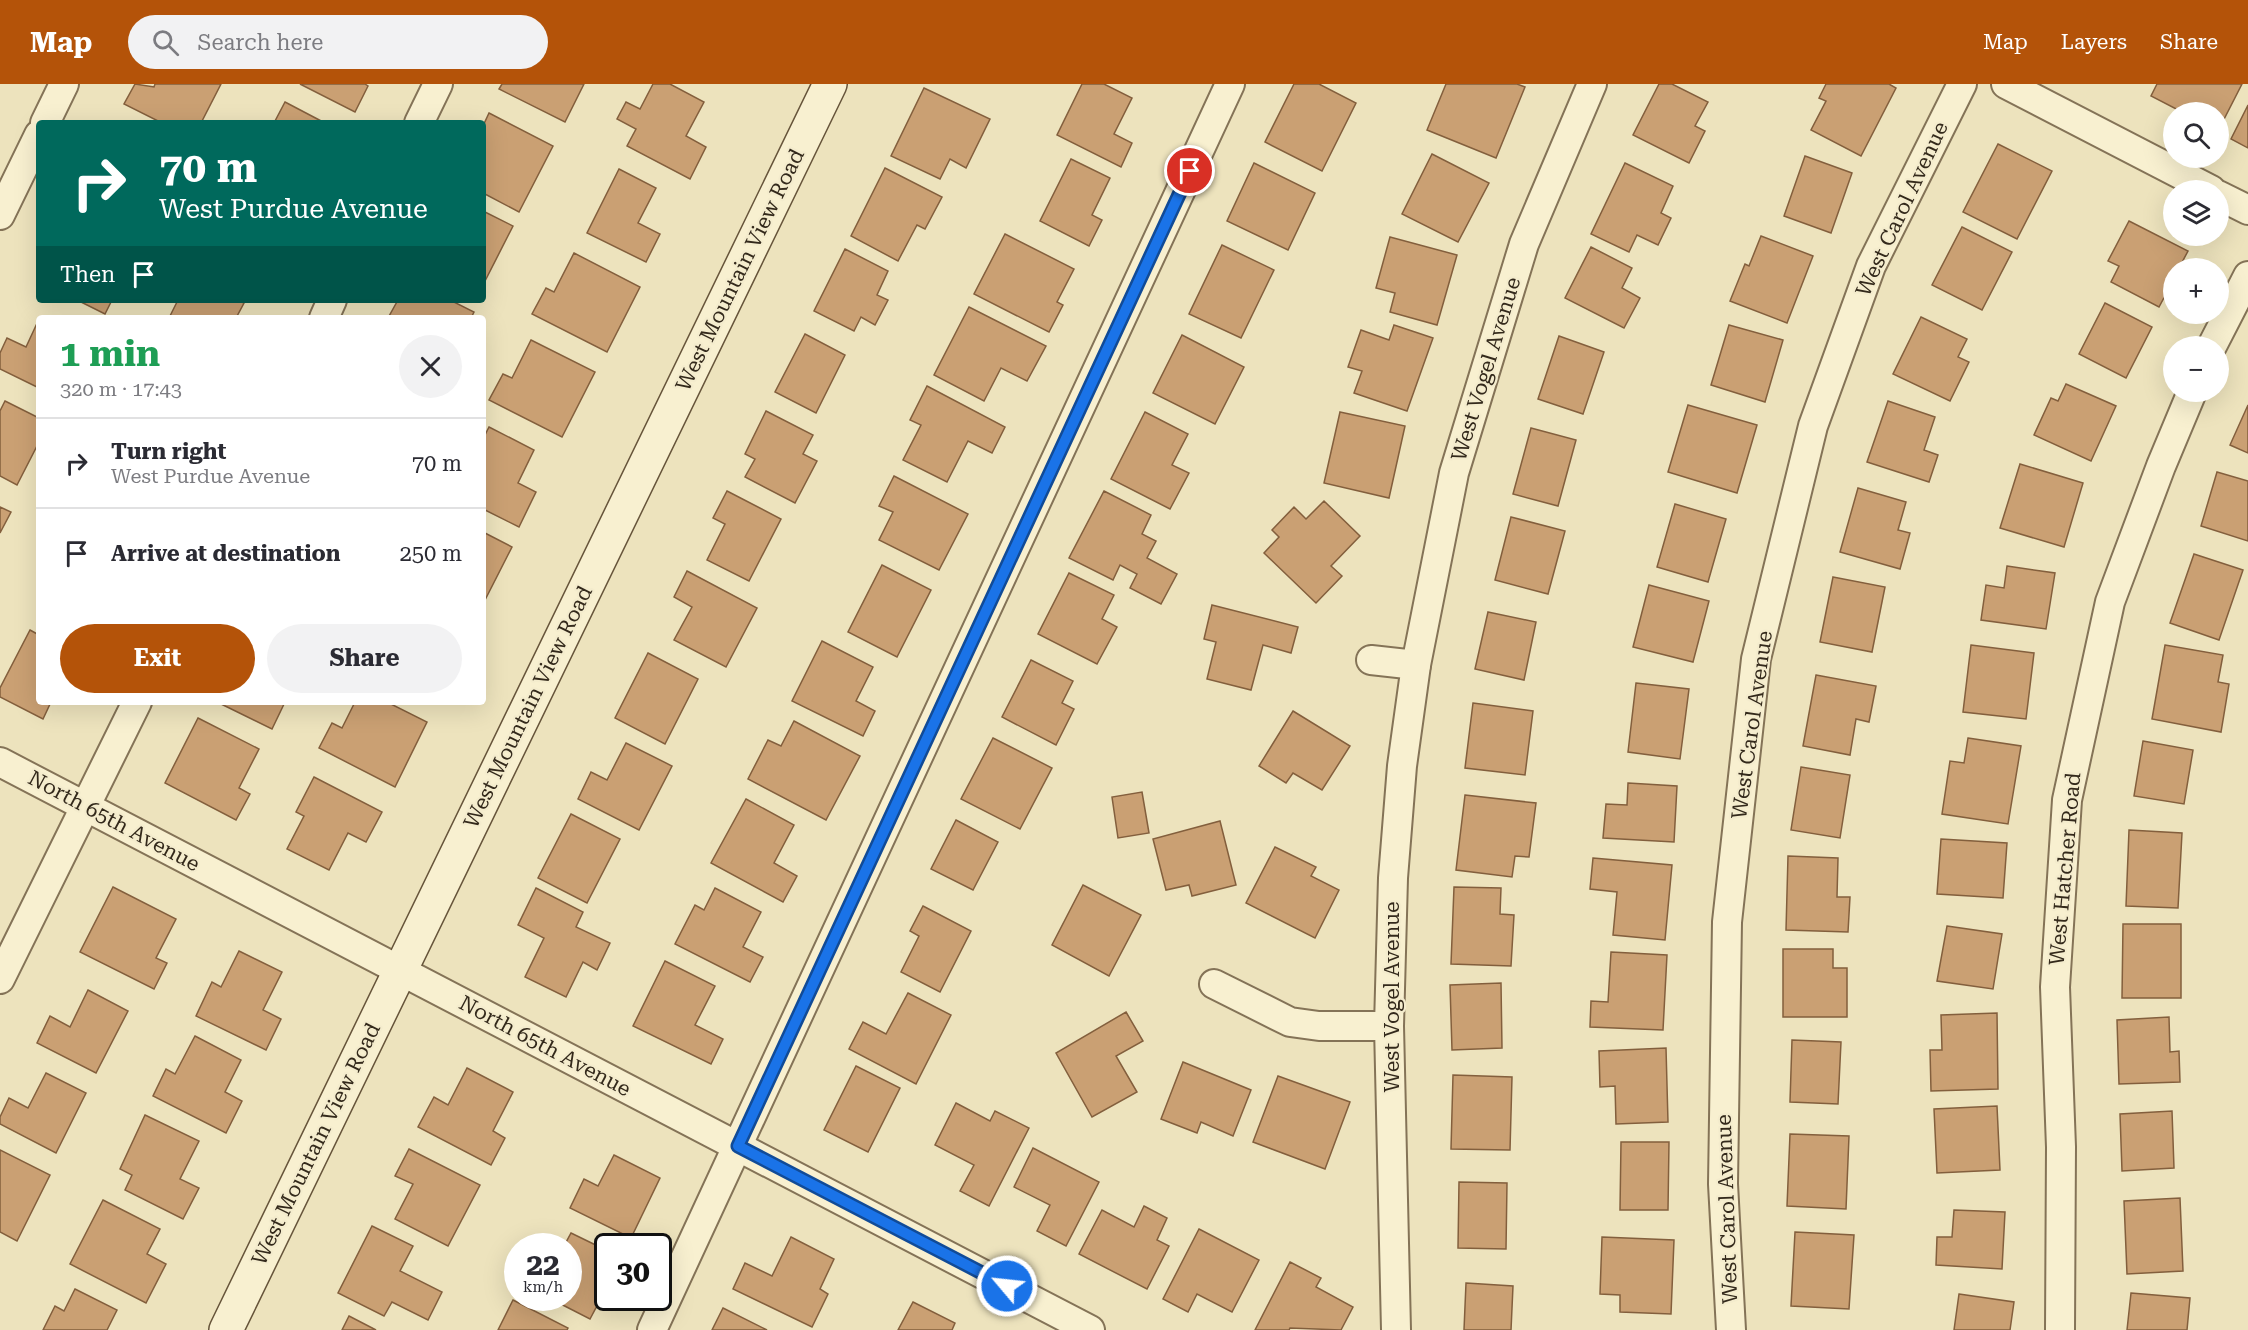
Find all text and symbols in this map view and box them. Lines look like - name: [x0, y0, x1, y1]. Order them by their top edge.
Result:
- search box: [128, 15, 548, 69]
- text: Map: [30, 26, 92, 59]
- icon: search: [149, 26, 182, 59]
- text: Search here: [197, 30, 323, 55]
- text: Map: [1983, 30, 2028, 54]
- text: Layers: [2061, 30, 2127, 54]
- text: Share: [2160, 30, 2218, 54]
- map controls: [2163, 102, 2229, 402]
- button: search: [2163, 102, 2229, 168]
- street label: West Carol Avenue: [1851, 118, 1953, 300]
- text: 70 m: [159, 143, 257, 192]
- icon: right: [60, 144, 138, 222]
- street label: West Mountain View Road: [671, 145, 809, 395]
- pin: [1164, 145, 1215, 196]
- icon: arrive: [1173, 154, 1206, 187]
- button: layers: [2163, 180, 2229, 246]
- text: West Purdue Avenue: [159, 193, 428, 225]
- icon: arrive: [127, 258, 160, 291]
- button: +: [2163, 258, 2229, 324]
- text: Then: [60, 262, 115, 287]
- street label: West Vogel Avenue: [1447, 274, 1525, 464]
- text: 1 min: [60, 333, 160, 375]
- button: close: [399, 335, 462, 398]
- button: −: [2163, 336, 2229, 402]
- text: 320 m · 17:43: [60, 377, 182, 401]
- text: Turn right: [111, 439, 226, 464]
- icon: right: [60, 447, 93, 480]
- text: 70 m: [412, 451, 462, 476]
- text: West Purdue Avenue: [111, 464, 310, 488]
- icon: arrive: [60, 537, 93, 570]
- text: Arrive at destination: [111, 541, 340, 566]
- text: 250 m: [399, 541, 462, 566]
- street label: West Mountain View Road: [459, 582, 597, 832]
- button: Exit: [60, 624, 255, 693]
- button: Share: [267, 624, 462, 693]
- street label: West Carol Avenue: [1727, 629, 1777, 821]
- street label: North 65th Avenue: [24, 766, 204, 876]
- street label: West Hatcher Road: [2045, 771, 2085, 966]
- street label: West Vogel Avenue: [1380, 901, 1404, 1093]
- street label: North 65th Avenue: [455, 991, 635, 1101]
- street label: West Mountain View Road: [247, 1019, 385, 1269]
- street label: West Carol Avenue: [1712, 1114, 1742, 1304]
- speed limit sign: 30: [594, 1233, 672, 1311]
- text: 22: [526, 1247, 560, 1282]
- position arrow: [975, 1254, 1039, 1318]
- text: km/h: [523, 1278, 563, 1296]

